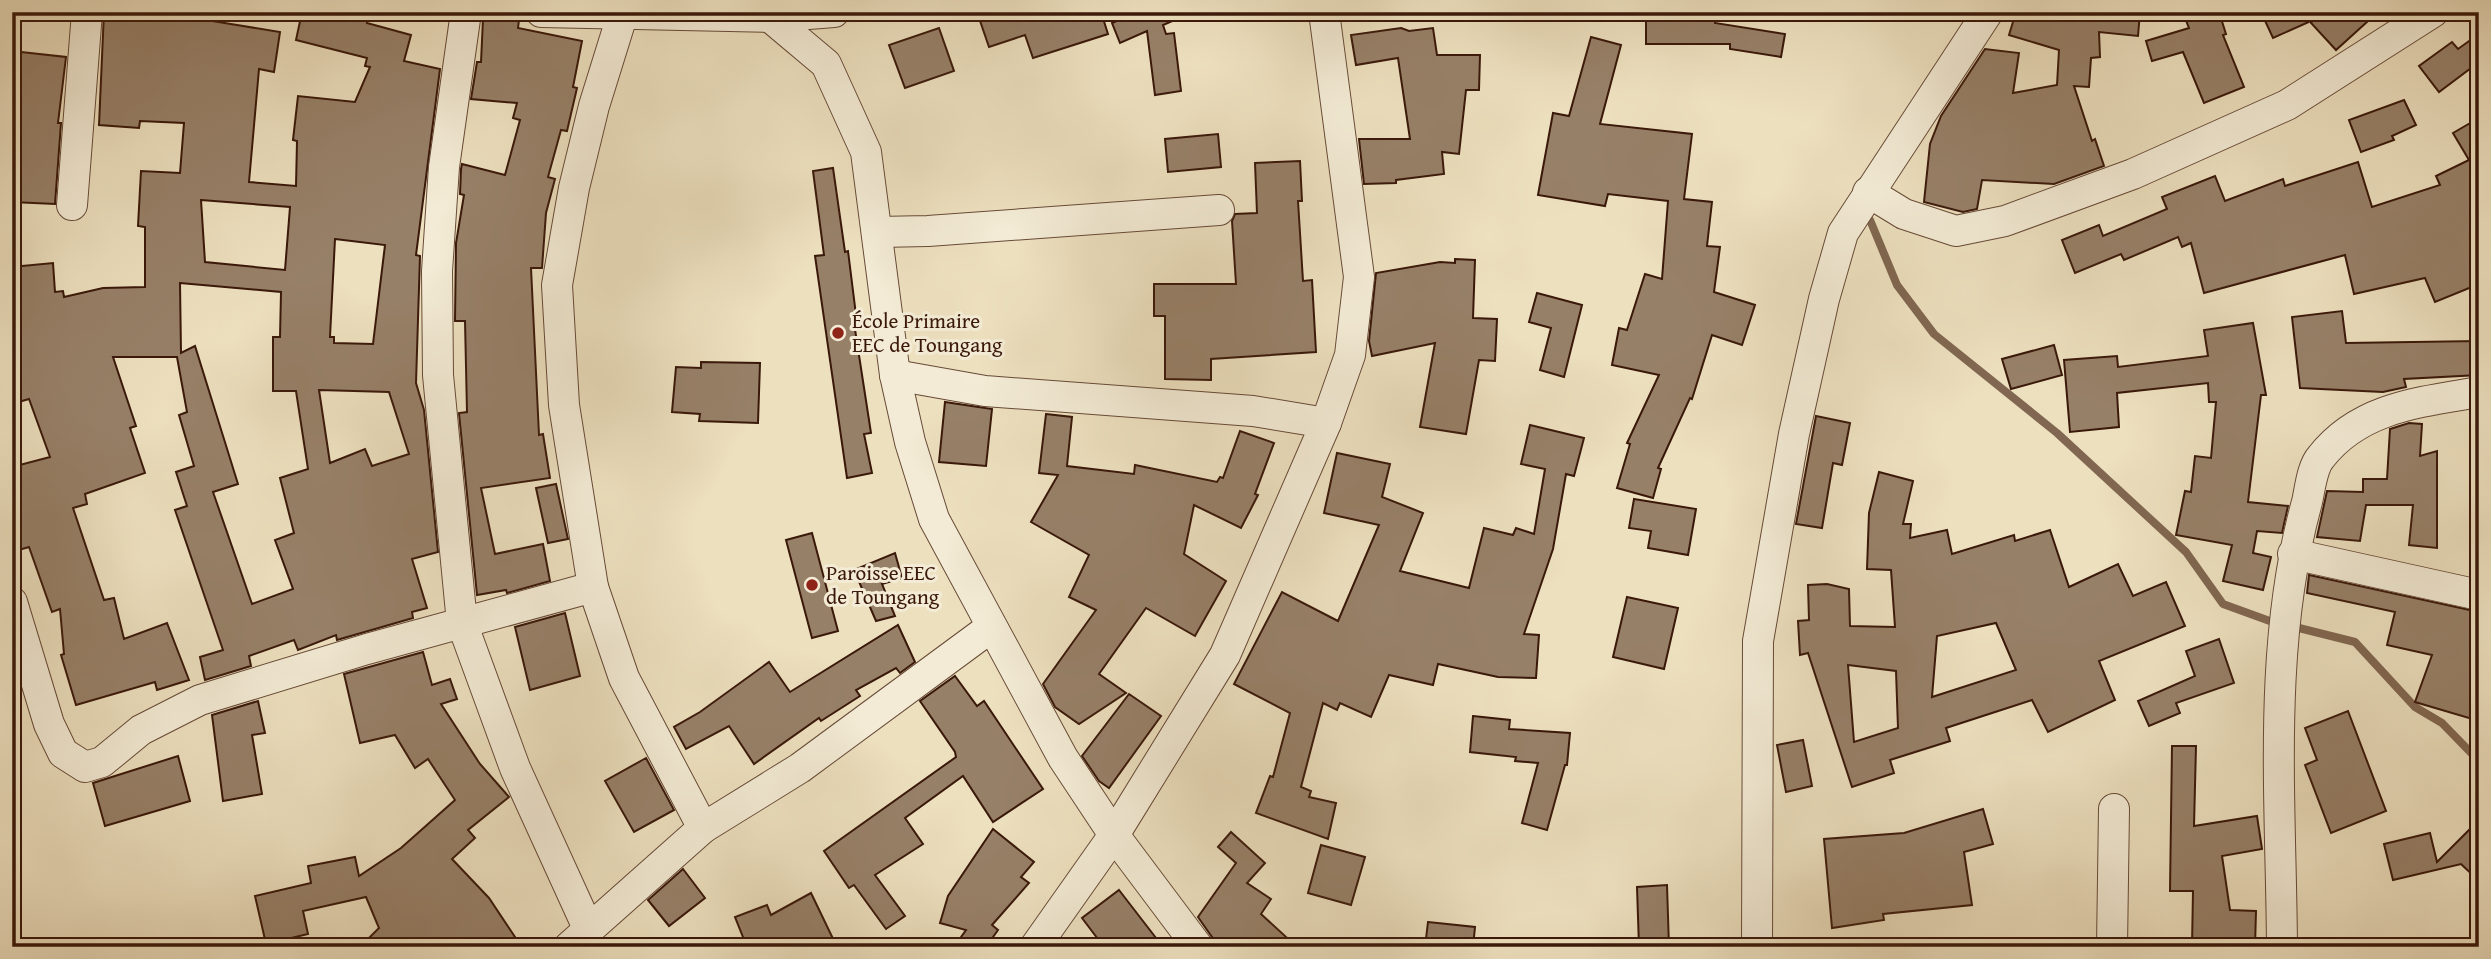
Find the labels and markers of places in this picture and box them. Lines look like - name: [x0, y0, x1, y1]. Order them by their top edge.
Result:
- place label: École Primaire EEC de Toungang: [852, 305, 1003, 360]
- marker: École Primaire EEC de Toungang: [830, 325, 846, 341]
- place label: Paroisse EEC de Toungang: [826, 557, 940, 612]
- marker: Paroisse EEC de Toungang: [804, 577, 820, 593]

